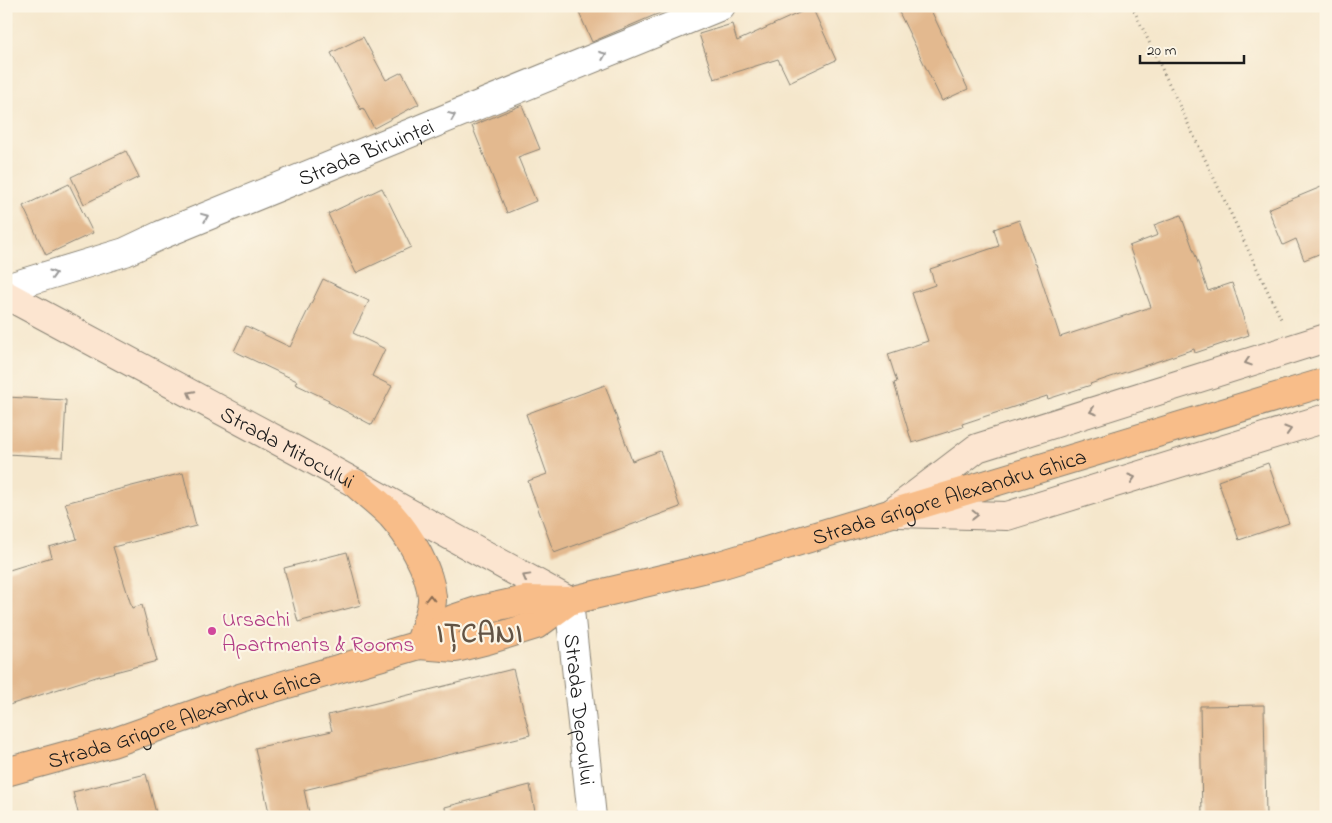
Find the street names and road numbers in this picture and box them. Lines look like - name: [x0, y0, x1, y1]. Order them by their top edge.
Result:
- street label: Strada Biruinței: [294, 112, 439, 196]
- street label: Strada Mitocului: [214, 400, 359, 499]
- street label: Strada Grigore Alexandru Ghica: [809, 442, 1091, 555]
- street label: Strada Depoului: [554, 632, 602, 787]
- street label: Strada Grigore Alexandru Ghica: [44, 662, 325, 779]

